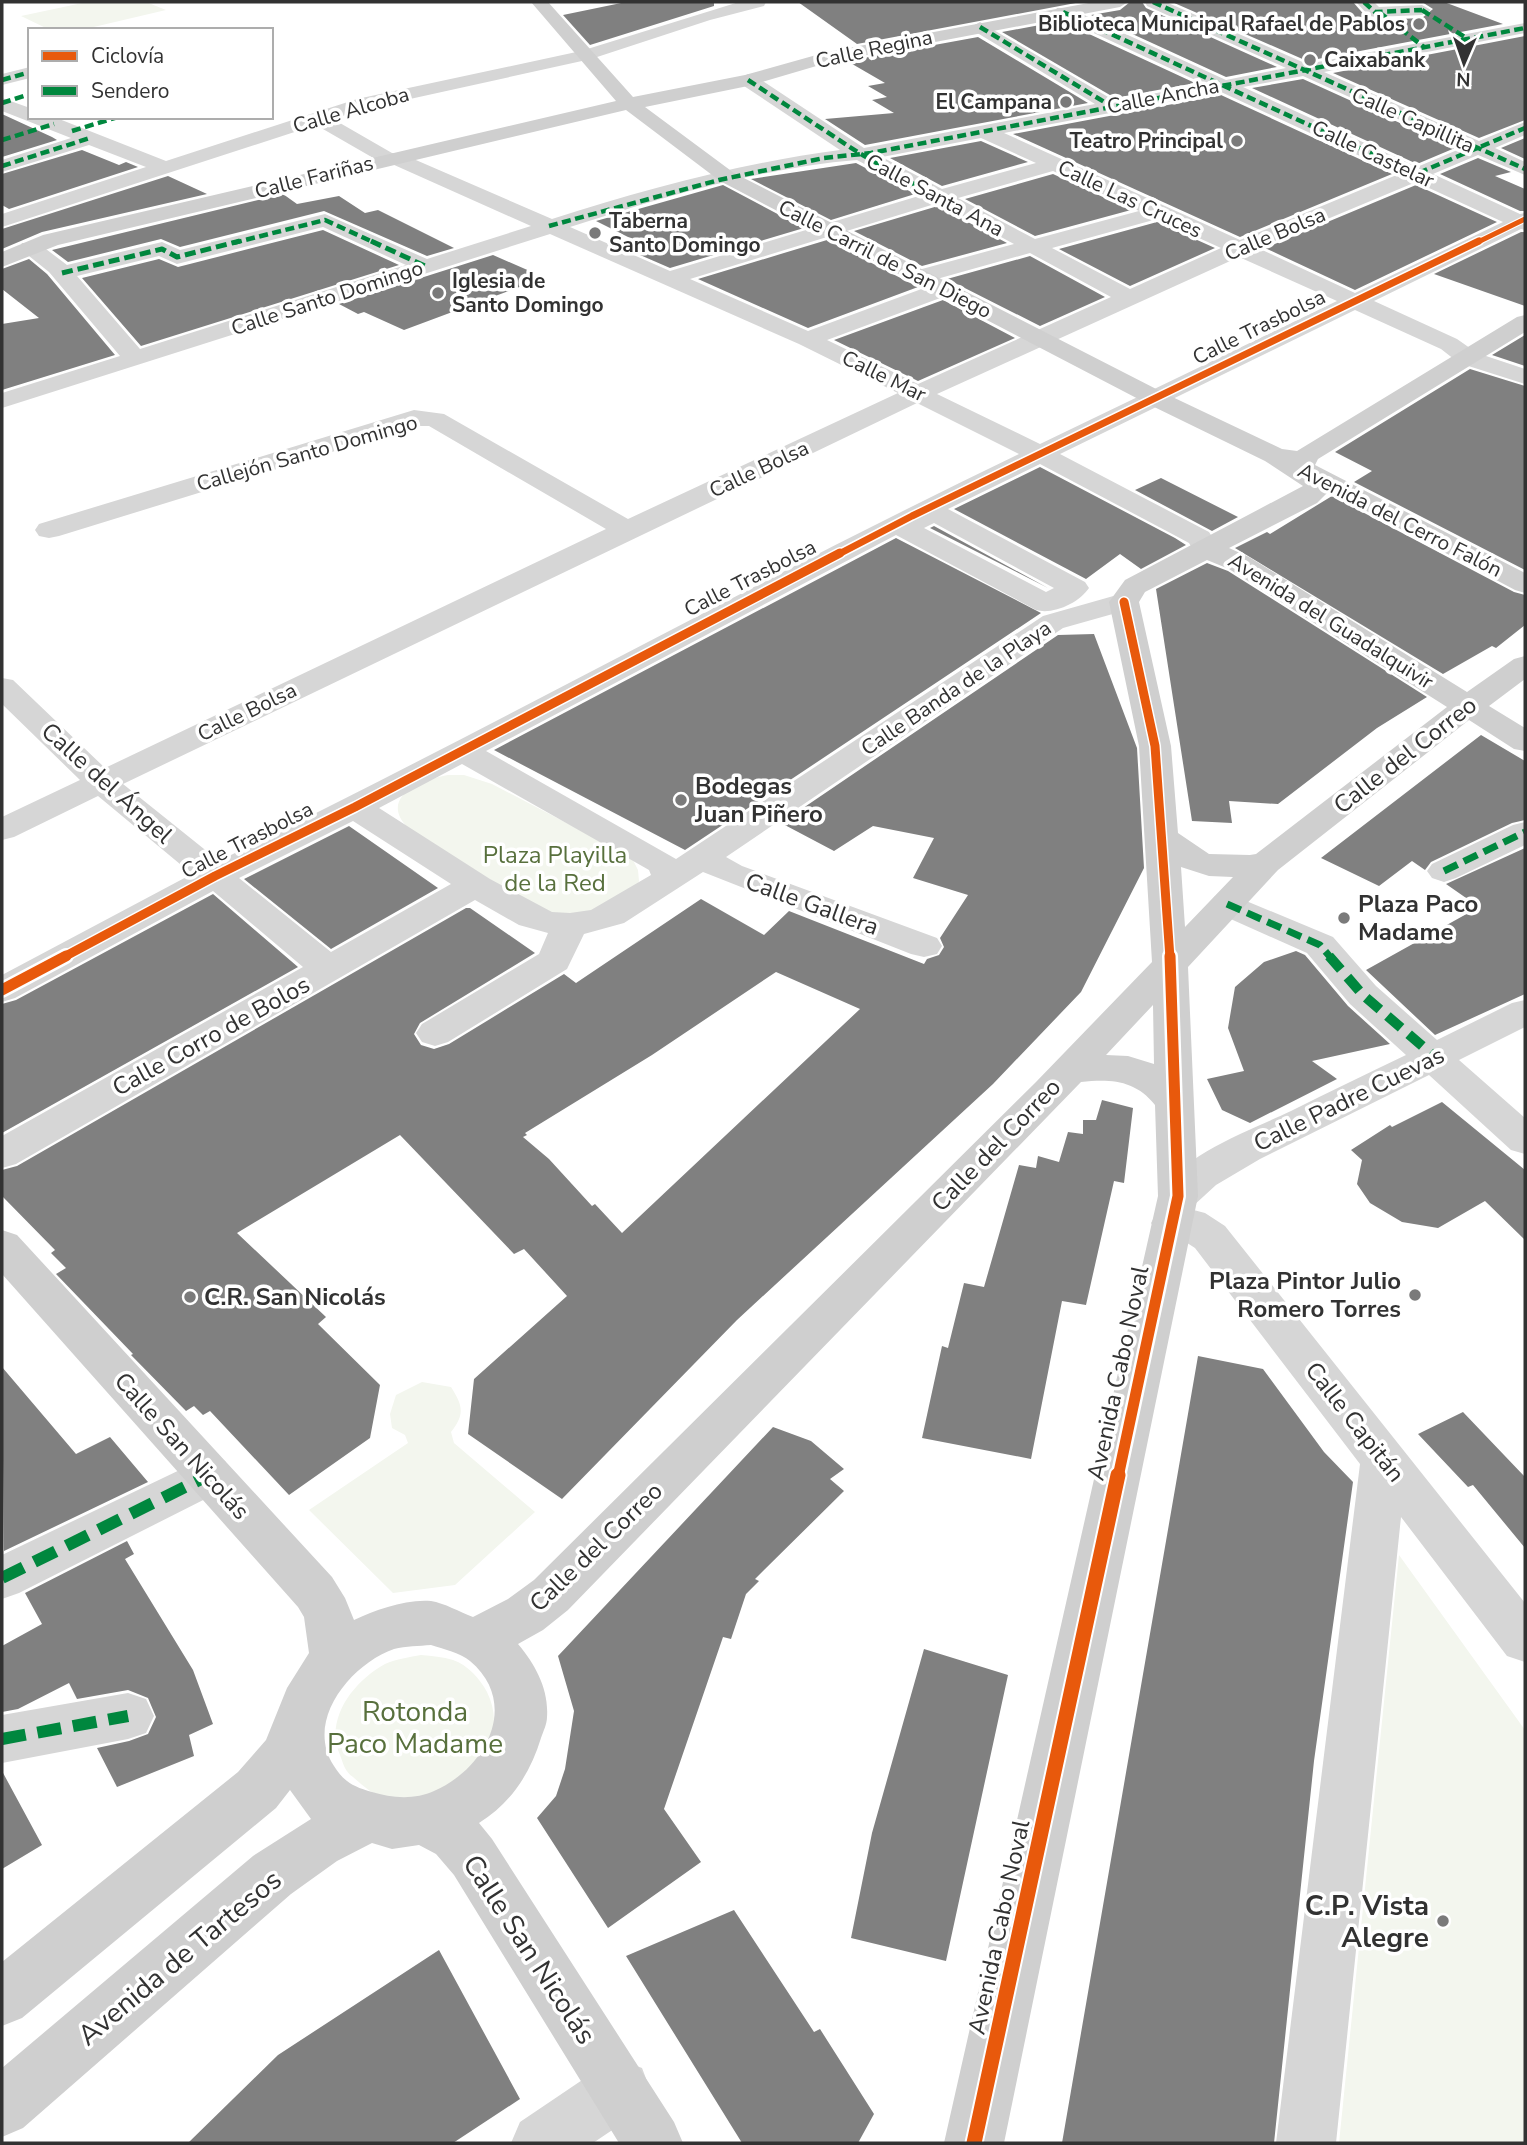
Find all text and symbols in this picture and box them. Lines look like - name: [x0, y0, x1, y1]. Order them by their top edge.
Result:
- place label: Biblioteca Municipal Rafael de Pablos: [1038, 10, 1405, 38]
- marker: Biblioteca Municipal Rafael de Pablos: [1411, 16, 1427, 32]
- street label: Calle Regina: [813, 23, 935, 75]
- legend: [28, 28, 273, 119]
- north arrow: [1429, 28, 1499, 98]
- text: Ciclovía: [91, 42, 164, 70]
- place label: Caixabank: [1324, 46, 1426, 74]
- marker: Caixabank: [1302, 52, 1318, 68]
- text: N: [1456, 66, 1471, 92]
- street label: Calle Ancha: [1104, 71, 1222, 121]
- text: Sendero: [91, 77, 170, 105]
- street label: Calle Alcoba: [290, 80, 412, 140]
- street label: Calle Capillita: [1347, 80, 1479, 160]
- place label: El Campana: [935, 88, 1052, 116]
- marker: El Campana: [1058, 94, 1074, 110]
- street label: Calle Castelar: [1307, 113, 1439, 195]
- place label: Teatro Principal: [1069, 127, 1223, 155]
- marker: Teatro Principal: [1229, 133, 1245, 149]
- street label: Calle Santa Ana: [861, 147, 1009, 243]
- street label: Calle Fariñas: [252, 149, 376, 205]
- street label: Calle Las Cruces: [1053, 153, 1207, 245]
- street label: Calle Carril de San Diego: [773, 193, 997, 325]
- street label: Calle Bolsa: [1220, 200, 1330, 268]
- place label: Taberna Santo Domingo: [609, 207, 761, 259]
- marker: Taberna Santo Domingo: [587, 225, 603, 241]
- street label: Calle Santo Domingo: [228, 254, 426, 342]
- place label: Iglesia de Santo Domingo: [452, 267, 604, 319]
- street label: Calle Trasbolsa: [1188, 283, 1330, 371]
- marker: Iglesia de Santo Domingo: [430, 285, 446, 301]
- street label: Calle Mar: [837, 344, 931, 409]
- street label: Callejón Santo Domingo: [193, 408, 421, 498]
- street label: Calle Bolsa: [705, 434, 813, 504]
- street label: Avenida del Cerro Falón: [1293, 456, 1507, 584]
- street label: Calle Trasbolsa: [679, 533, 821, 623]
- street label: Avenida del Guadalquivir: [1223, 546, 1439, 696]
- street label: Calle Banda de la Playa: [855, 614, 1057, 762]
- street label: Calle Bolsa: [193, 676, 301, 748]
- street label: Calle del Correo: [1327, 689, 1483, 821]
- street label: Calle del Ángel: [34, 715, 180, 851]
- place label: Bodegas Juan Piñero: [694, 770, 823, 830]
- marker: Bodegas Juan Piñero: [673, 792, 689, 808]
- street label: Calle Trasbolsa: [176, 795, 318, 885]
- park label: Plaza Playilla de la Red: [483, 839, 627, 899]
- street label: Calle Gallera: [741, 865, 883, 943]
- place label: Plaza Paco Madame: [1358, 888, 1478, 948]
- marker: Plaza Paco Madame: [1336, 910, 1352, 926]
- street label: Calle Corro de Bolos: [107, 968, 315, 1104]
- street label: Calle Padre Cuevas: [1248, 1039, 1450, 1159]
- street label: Calle del Correo: [924, 1072, 1068, 1218]
- street label: Avenida Cabo Noval: [1080, 1263, 1156, 1483]
- place label: Plaza Pintor Julio Romero Torres: [1209, 1265, 1401, 1325]
- place label: C.R. San Nicolás: [204, 1281, 386, 1313]
- marker: Plaza Pintor Julio Romero Torres: [1407, 1287, 1423, 1303]
- marker: C.R. San Nicolás: [182, 1289, 198, 1305]
- street label: Calle Capitán: [1298, 1355, 1412, 1489]
- street label: Calle San Nicolás: [107, 1366, 257, 1526]
- street label: Calle del Correo: [523, 1475, 669, 1619]
- park label: Rotonda Paco Madame: [327, 1693, 503, 1763]
- street label: Avenida Cabo Noval: [961, 1817, 1037, 2037]
- street label: Calle San Nicolás: [454, 1847, 605, 2052]
- street label: Avenida de Tartesos: [70, 1861, 290, 2054]
- place label: C.P. Vista Alegre: [1305, 1887, 1429, 1957]
- marker: C.P. Vista Alegre: [1435, 1913, 1451, 1929]

